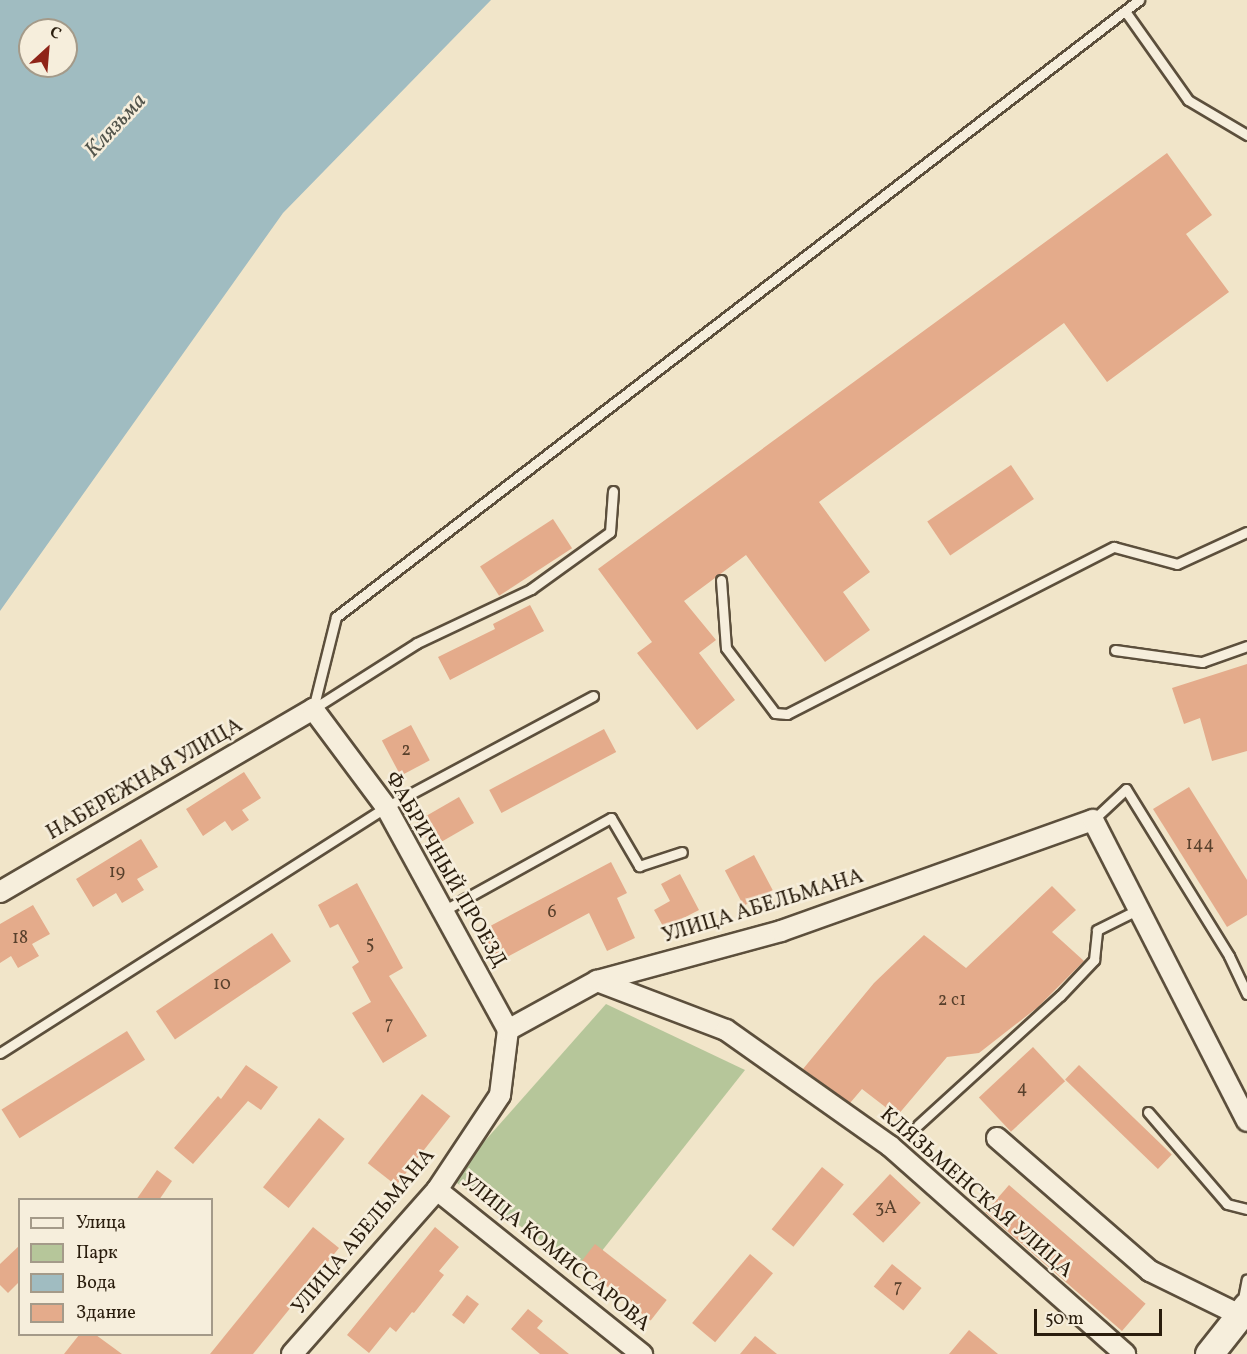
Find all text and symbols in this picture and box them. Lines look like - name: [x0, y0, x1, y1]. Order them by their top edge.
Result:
- north arrow: [18, 18, 78, 78]
- text: С: [46, 21, 64, 46]
- water label: Клязьма: [80, 88, 152, 164]
- street label: НАБЕРЕЖНАЯ УЛИЦА: [42, 714, 248, 846]
- house number: 2: [401, 740, 411, 762]
- street label: ФАБРИЧНЫЙ ПРОЕЗД: [379, 768, 511, 972]
- house number: 144: [1186, 834, 1214, 856]
- house number: 19: [109, 862, 125, 884]
- street label: УЛИЦА АБЕЛЬМАНА: [659, 864, 867, 950]
- house number: 6: [547, 902, 557, 924]
- house number: 18: [12, 928, 28, 950]
- house number: 5: [366, 934, 374, 956]
- house number: 10: [213, 974, 231, 996]
- house number: 2 с1: [938, 990, 966, 1012]
- house number: 7: [385, 1014, 393, 1036]
- house number: 4: [1017, 1078, 1027, 1100]
- street label: КЛЯЗЬМЕНСКАЯ УЛИЦА: [874, 1102, 1078, 1284]
- street label: УЛИЦА АБЕЛЬМАНА: [287, 1144, 441, 1320]
- street label: УЛИЦА КОМИССАРОВА: [455, 1169, 655, 1337]
- legend: [18, 1198, 213, 1336]
- house number: 3А: [875, 1198, 897, 1220]
- text: Улица: [76, 1211, 126, 1236]
- text: Парк: [76, 1241, 118, 1266]
- text: Вода: [76, 1271, 116, 1296]
- house number: 7: [894, 1277, 902, 1299]
- scale bar: [1037, 1297, 1164, 1335]
- text: Здание: [76, 1301, 136, 1326]
- text: 50 m: [1045, 1307, 1084, 1332]

